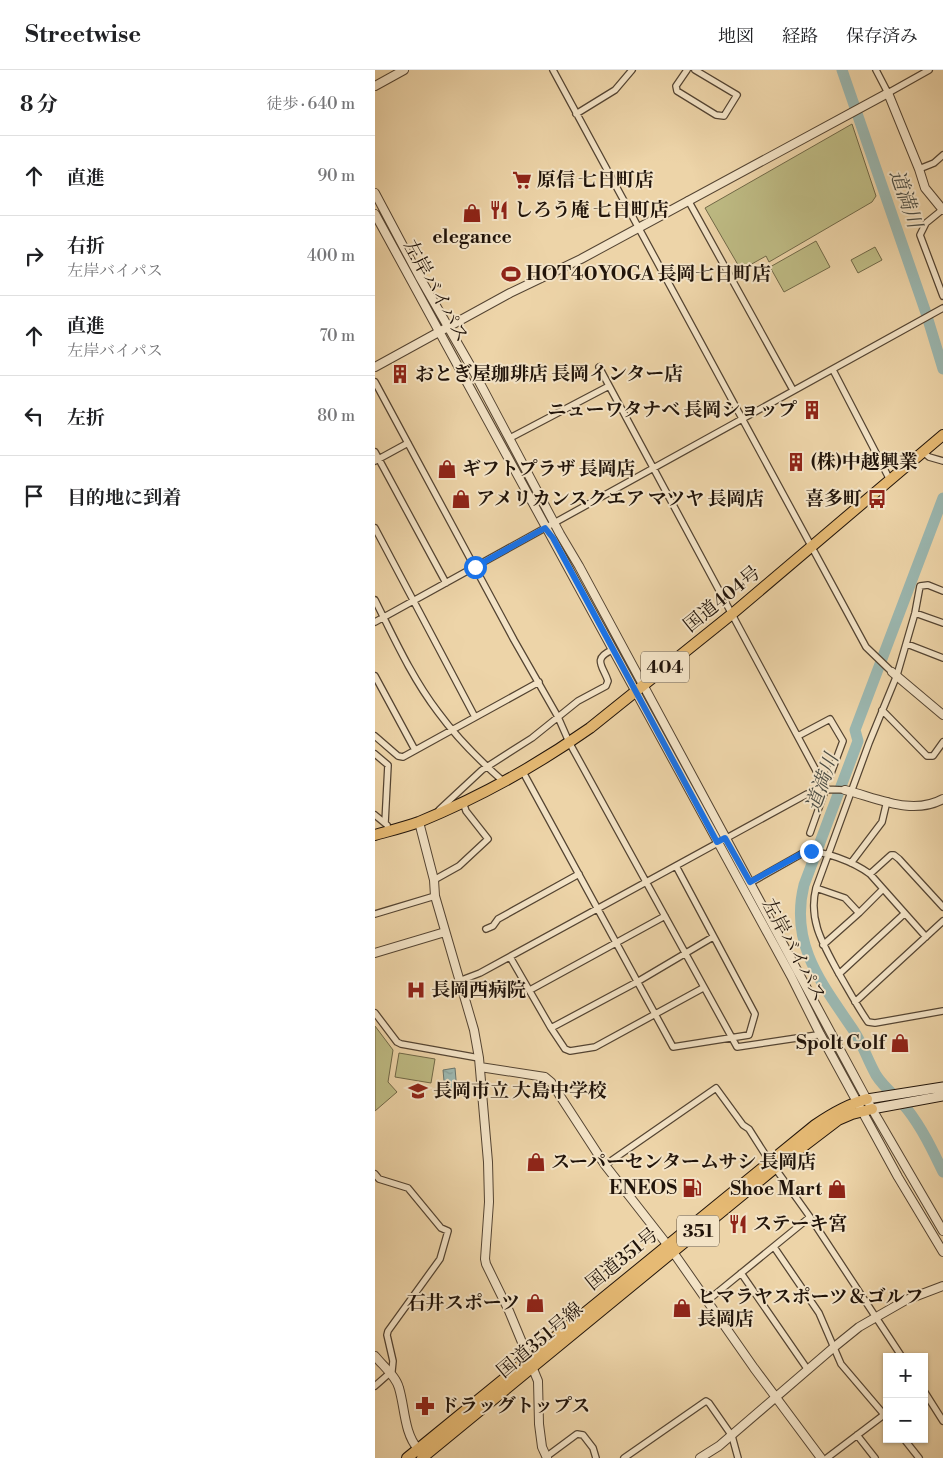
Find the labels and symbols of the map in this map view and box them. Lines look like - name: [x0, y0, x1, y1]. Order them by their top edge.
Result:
- water label: 道満川: [883, 167, 927, 233]
- place label: 原信 七日町店: [537, 168, 654, 192]
- supermarket icon: 原信 七日町店: [511, 169, 533, 191]
- place label: しろう庵 七日町店: [514, 198, 669, 222]
- restaurant icon: しろう庵 七日町店: [488, 199, 510, 221]
- shop icon: elegance: [461, 202, 483, 224]
- place label: elegance: [432, 225, 512, 249]
- street label: 左岸バイパス: [398, 235, 474, 347]
- place label: HOT40YOGA 長岡七日町店: [526, 262, 771, 286]
- sports icon: HOT40YOGA 長岡七日町店: [500, 263, 522, 285]
- place label: おとぎ屋珈琲店 長岡インター店: [415, 362, 683, 386]
- building icon: おとぎ屋珈琲店 長岡インター店: [389, 363, 411, 385]
- place label: ニューワタナベ 長岡ショップ: [548, 398, 797, 422]
- building icon: ニューワタナベ 長岡ショップ: [801, 399, 823, 421]
- place label: (株)中越興業: [811, 450, 918, 474]
- building icon: (株)中越興業: [785, 451, 807, 473]
- place label: ギフトプラザ 長岡店: [462, 457, 635, 481]
- shop icon: ギフトプラザ 長岡店: [436, 458, 458, 480]
- place label: アメリカンスクエア マツヤ 長岡店: [476, 487, 764, 511]
- place label: 喜多町: [805, 487, 862, 511]
- shop icon: アメリカンスクエア マツヤ 長岡店: [450, 488, 472, 510]
- bus stop icon: 喜多町: [866, 488, 888, 510]
- route start: [464, 556, 487, 579]
- street label: 国道404号: [679, 561, 765, 637]
- road number: 404: [641, 652, 689, 682]
- water label: 道満川: [801, 749, 846, 815]
- route end: [800, 840, 823, 863]
- street label: 左岸バイパス: [757, 894, 831, 1006]
- place label: 長岡西病院: [431, 978, 526, 1002]
- hospital icon: 長岡西病院: [405, 979, 427, 1001]
- place label: Spolt Golf: [796, 1031, 887, 1055]
- shop icon: Spolt Golf: [889, 1032, 911, 1054]
- place label: 長岡市立 大島中学校: [433, 1079, 607, 1103]
- school or university icon: 長岡市立 大島中学校: [407, 1080, 429, 1102]
- place label: スーパーセンタームサシ 長岡店: [551, 1150, 816, 1174]
- shop icon: スーパーセンタームサシ 長岡店: [525, 1151, 547, 1173]
- place label: ENEOS: [609, 1176, 677, 1200]
- fuel station icon: ENEOS: [681, 1177, 703, 1199]
- place label: Shoe Mart: [730, 1177, 822, 1201]
- shop icon: Shoe Mart: [826, 1178, 848, 1200]
- place label: ステーキ宮: [753, 1212, 848, 1236]
- restaurant icon: ステーキ宮: [727, 1213, 749, 1235]
- road number: 351: [677, 1216, 719, 1246]
- street label: 国道351号: [581, 1223, 663, 1295]
- place label: ヒマラヤスポーツ＆ゴルフ 長岡店: [697, 1285, 924, 1331]
- place label: 石井スポーツ: [407, 1291, 520, 1315]
- shop icon: 石井スポーツ: [524, 1292, 546, 1314]
- street label: 国道351号線: [492, 1297, 588, 1383]
- shop icon: ヒマラヤスポーツ＆ゴルフ 長岡店: [671, 1297, 693, 1319]
- place label: ドラッグトップス: [440, 1394, 590, 1418]
- pharmacy icon: ドラッグトップス: [414, 1395, 436, 1417]

